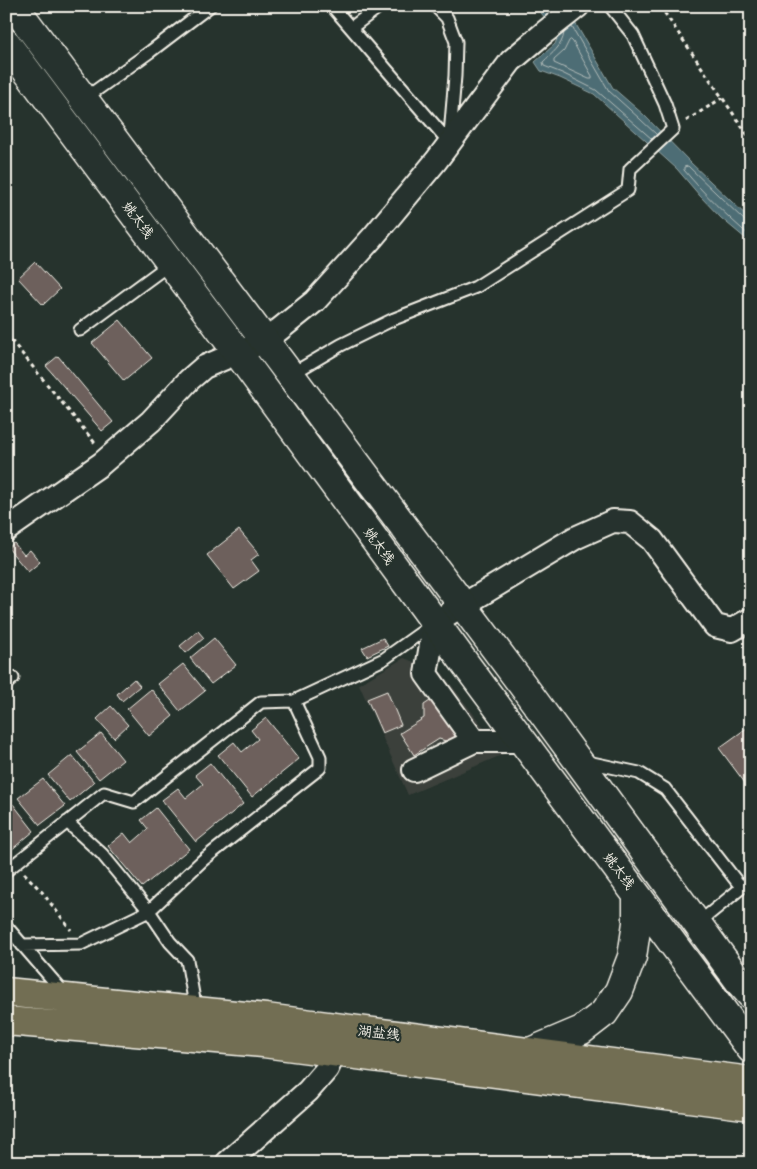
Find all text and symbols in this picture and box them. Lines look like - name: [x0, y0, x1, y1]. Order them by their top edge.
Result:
- street label: 姚太线: [119, 198, 157, 242]
- street label: 姚太线: [360, 524, 398, 568]
- street label: 姚太线: [600, 849, 638, 893]
- street label: 湖盐线: [357, 1022, 401, 1044]

